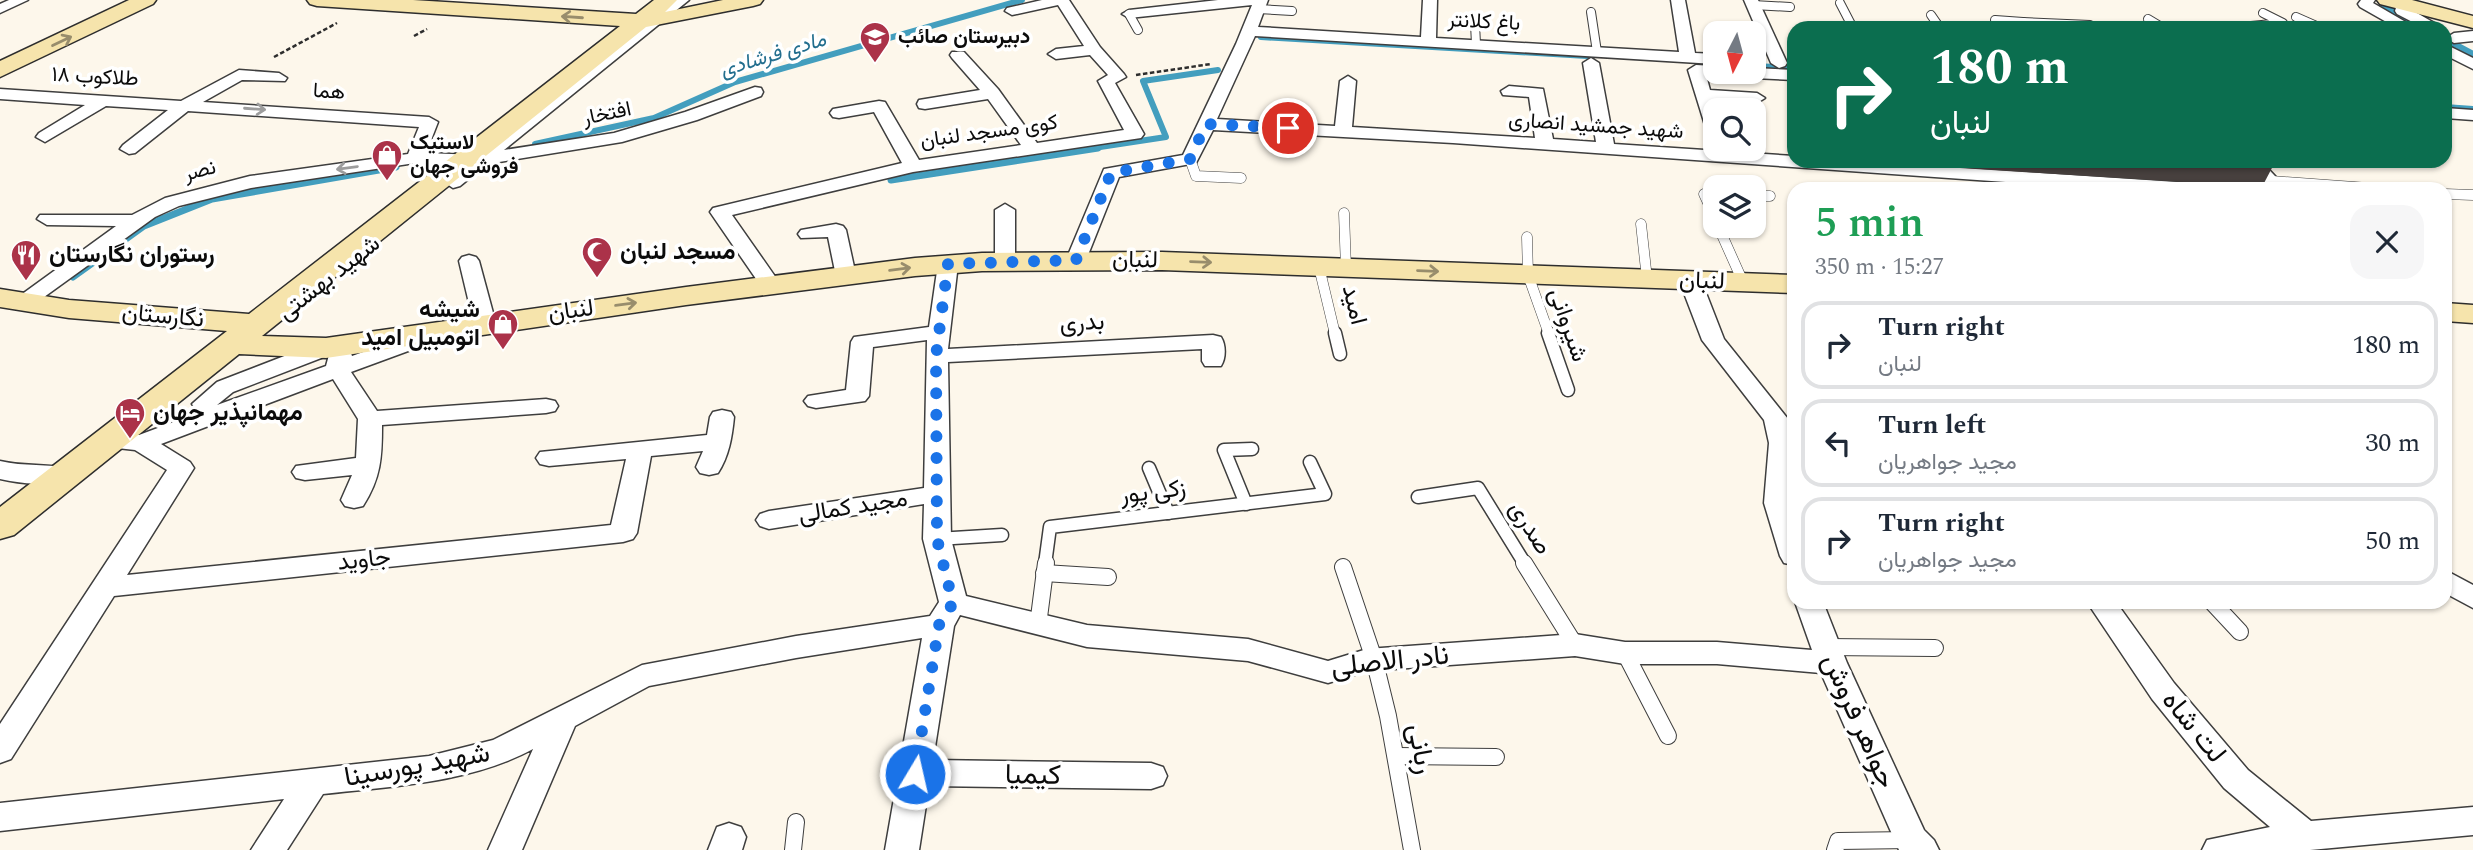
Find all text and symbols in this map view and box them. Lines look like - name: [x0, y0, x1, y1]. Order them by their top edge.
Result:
- street label: باغ کلانتر: [1446, 4, 1521, 40]
- one-way arrow: [561, 10, 584, 23]
- school or university icon: دبیرستان صائب: [858, 20, 892, 64]
- place label: دبیرستان صائب: [898, 21, 1030, 53]
- north arrow: [1703, 21, 1766, 84]
- map controls: [1703, 21, 1766, 238]
- water label: مادی فرشادی: [716, 23, 831, 86]
- text: 180 m: [1930, 31, 2069, 106]
- one-way arrow: [51, 33, 72, 46]
- icon: right: [1815, 49, 1906, 140]
- street label: طلاکوب ۱۸: [51, 59, 139, 95]
- street label: هما: [312, 75, 346, 109]
- street label: افتخار: [579, 93, 634, 135]
- pin: [1258, 98, 1318, 158]
- button: search: [1703, 98, 1766, 161]
- text: لنبان: [1930, 99, 1991, 148]
- one-way arrow: [243, 103, 266, 116]
- street label: شهید جمشید انصاری: [1507, 104, 1685, 148]
- street label: کوی مسجد لنبان: [918, 107, 1060, 157]
- icon: arrive: [1269, 109, 1307, 147]
- place label: لاستیک فروشی جهان: [410, 127, 519, 183]
- shop icon: لاستیک فروشی جهان: [370, 138, 404, 182]
- street label: نصر: [179, 151, 220, 191]
- one-way arrow: [336, 162, 359, 175]
- button: layers: [1703, 175, 1766, 238]
- text: 5 min: [1815, 192, 1924, 255]
- button: close: [2350, 205, 2424, 279]
- street label: شهید بهشتی: [270, 226, 388, 330]
- place label: مسجد لنبان: [620, 234, 736, 270]
- mosque icon: مسجد لنبان: [580, 235, 614, 279]
- place label: رستوران نگارستان: [49, 237, 215, 273]
- restaurant icon: رستوران نگارستان: [9, 238, 43, 282]
- street label: لنبان: [1112, 242, 1158, 278]
- text: 350 m · 15:27: [1815, 250, 1944, 285]
- one-way arrow: [1189, 256, 1212, 269]
- one-way arrow: [888, 262, 911, 275]
- street label: لنبان: [1678, 262, 1726, 300]
- one-way arrow: [1416, 264, 1439, 277]
- street label: امید: [1332, 281, 1376, 329]
- street label: شیروانی: [1539, 283, 1597, 367]
- street label: لنبان: [546, 290, 596, 332]
- place label: شیشه اتومبیل امید: [361, 292, 480, 356]
- street label: نگارستان: [120, 294, 206, 338]
- one-way arrow: [614, 297, 637, 310]
- street label: بدری: [1059, 304, 1105, 342]
- shop icon: شیشه اتومبیل امید: [486, 307, 520, 351]
- text: Turn right: [1878, 307, 2005, 347]
- text: 180 m: [2352, 325, 2420, 365]
- icon: right: [1819, 326, 1857, 364]
- text: لنبان: [1878, 347, 1922, 382]
- place label: مهمانپذیر جهان: [153, 395, 303, 431]
- hotel icon: مهمانپذیر جهان: [113, 396, 147, 440]
- text: Turn left: [1878, 405, 1986, 445]
- text: 30 m: [2365, 423, 2420, 463]
- icon: left: [1819, 424, 1857, 462]
- text: مجید جواهریان: [1878, 445, 2017, 480]
- street label: زکی پور: [1117, 470, 1188, 514]
- street label: مجید کمالی: [796, 481, 910, 533]
- street label: صدری: [1499, 494, 1561, 562]
- text: Turn right: [1878, 503, 2005, 543]
- text: 50 m: [2365, 521, 2420, 561]
- icon: right: [1819, 522, 1857, 560]
- street label: جاوید: [336, 539, 392, 581]
- text: مجید جواهریان: [1878, 543, 2017, 578]
- street label: نادر الاصلی: [1329, 633, 1451, 689]
- street label: جواهر فروش: [1810, 647, 1908, 795]
- street label: لت شاه: [2151, 681, 2237, 773]
- street label: ربانی: [1395, 720, 1447, 778]
- street label: شهید پورسینا: [341, 731, 493, 799]
- position arrow: [878, 737, 952, 811]
- street label: کیمیا: [1005, 753, 1061, 797]

